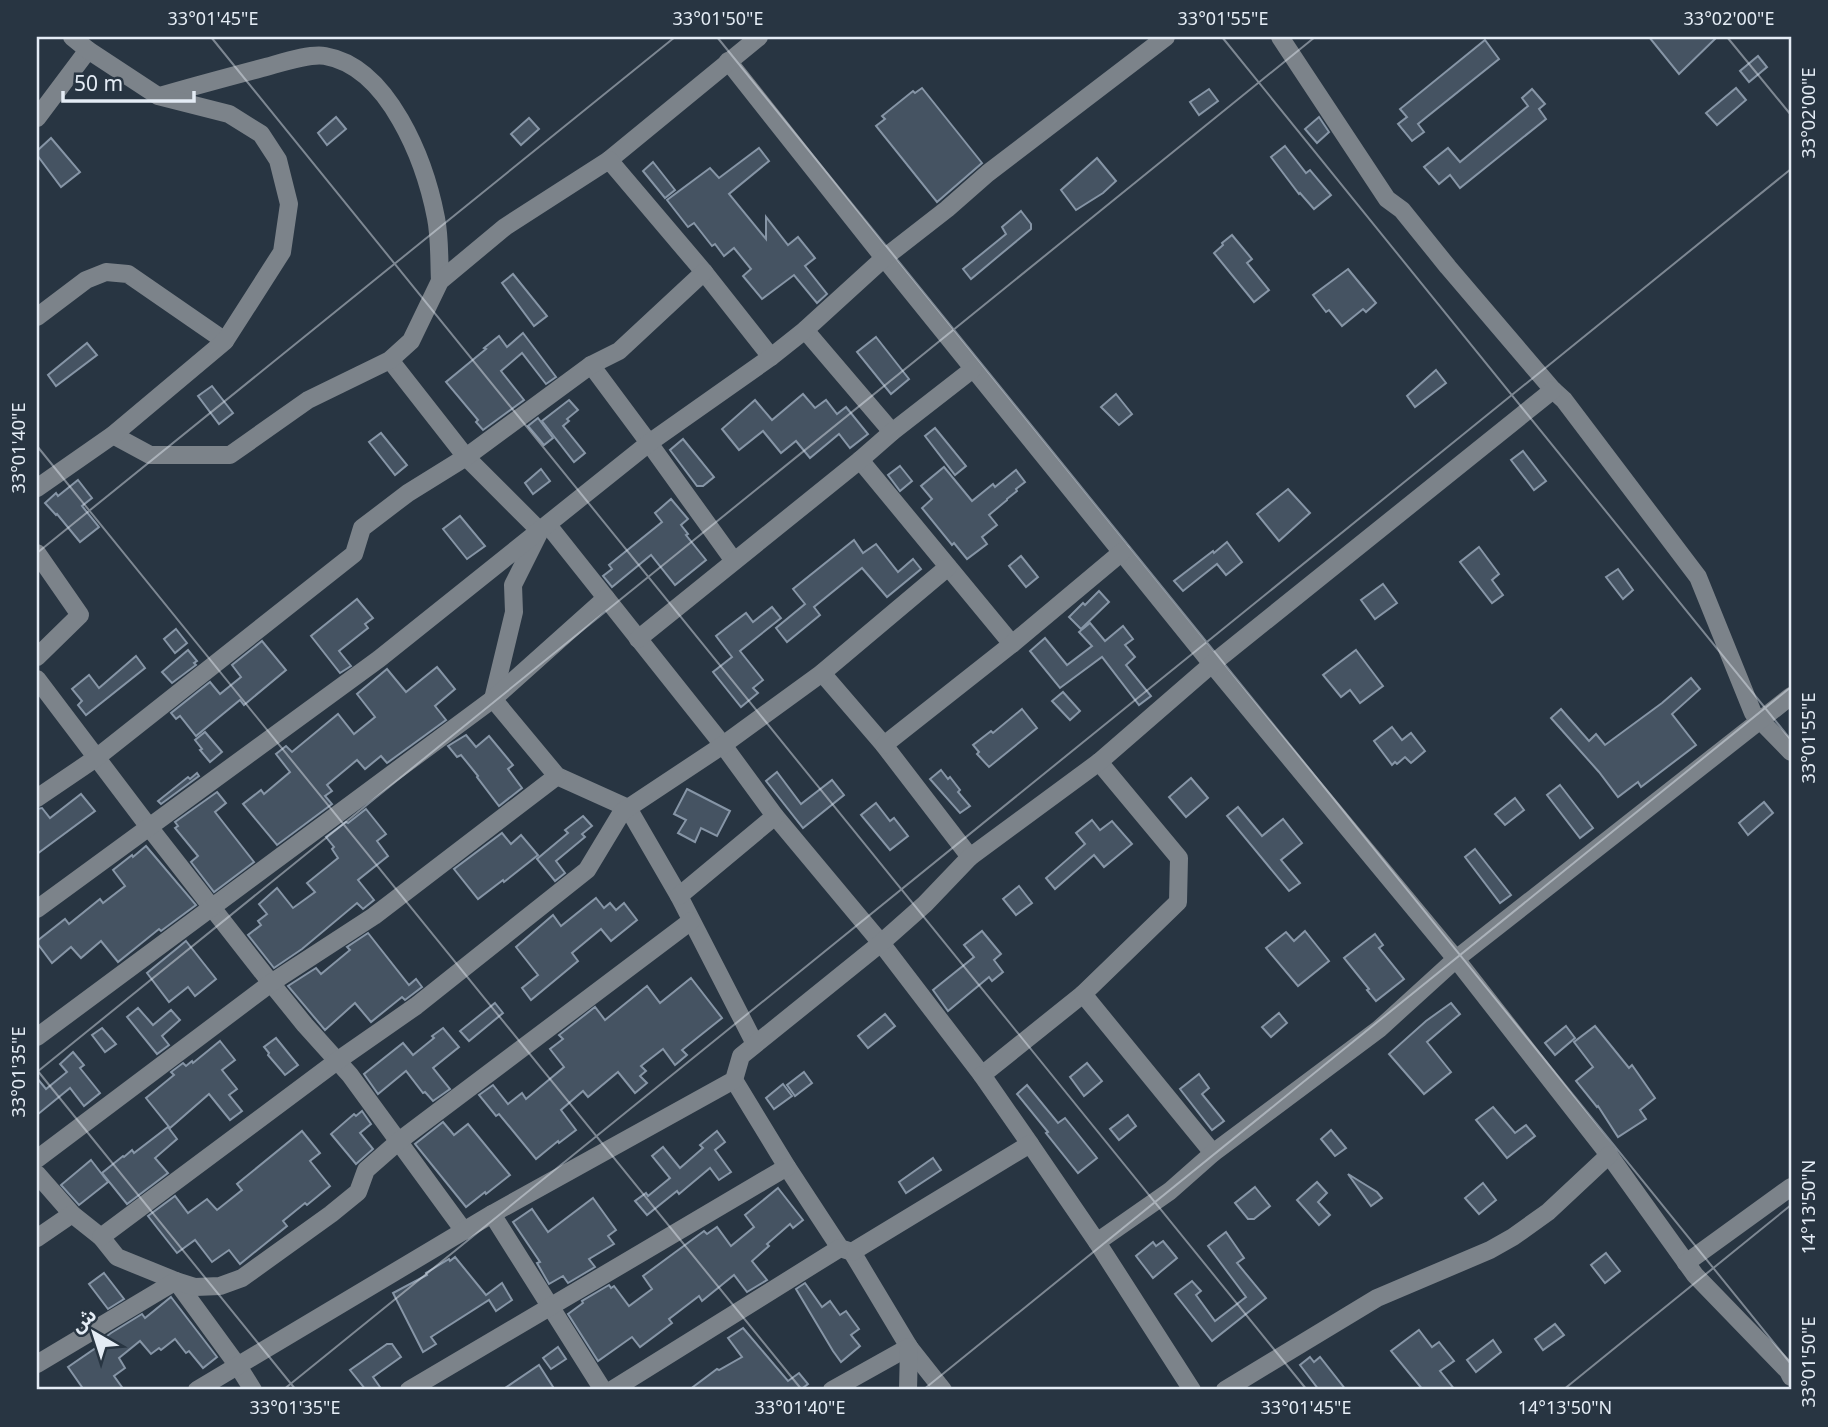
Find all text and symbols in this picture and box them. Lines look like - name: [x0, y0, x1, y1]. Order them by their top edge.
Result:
- text: 33°01'45"E: [168, 6, 258, 30]
- text: 33°01'50"E: [673, 6, 763, 30]
- text: 33°01'55"E: [1178, 6, 1268, 30]
- text: 33°02'00"E: [1684, 6, 1774, 30]
- scale bar: [63, 60, 194, 104]
- text: 33°02'00"E: [1796, 68, 1820, 158]
- text: 50 m: [74, 69, 123, 97]
- text: 33°01'40"E: [6, 403, 30, 493]
- text: 33°01'55"E: [1796, 693, 1820, 783]
- text: 33°01'35"E: [6, 1027, 30, 1117]
- text: 14°13'50"N: [1796, 1160, 1820, 1254]
- north arrow: [60, 1298, 130, 1368]
- text: ش: [65, 1301, 102, 1338]
- text: 33°01'50"E: [1796, 1317, 1820, 1407]
- text: 33°01'35"E: [250, 1395, 340, 1419]
- text: 33°01'40"E: [755, 1395, 845, 1419]
- text: 33°01'45"E: [1261, 1395, 1351, 1419]
- text: 14°13'50"N: [1518, 1395, 1612, 1419]

